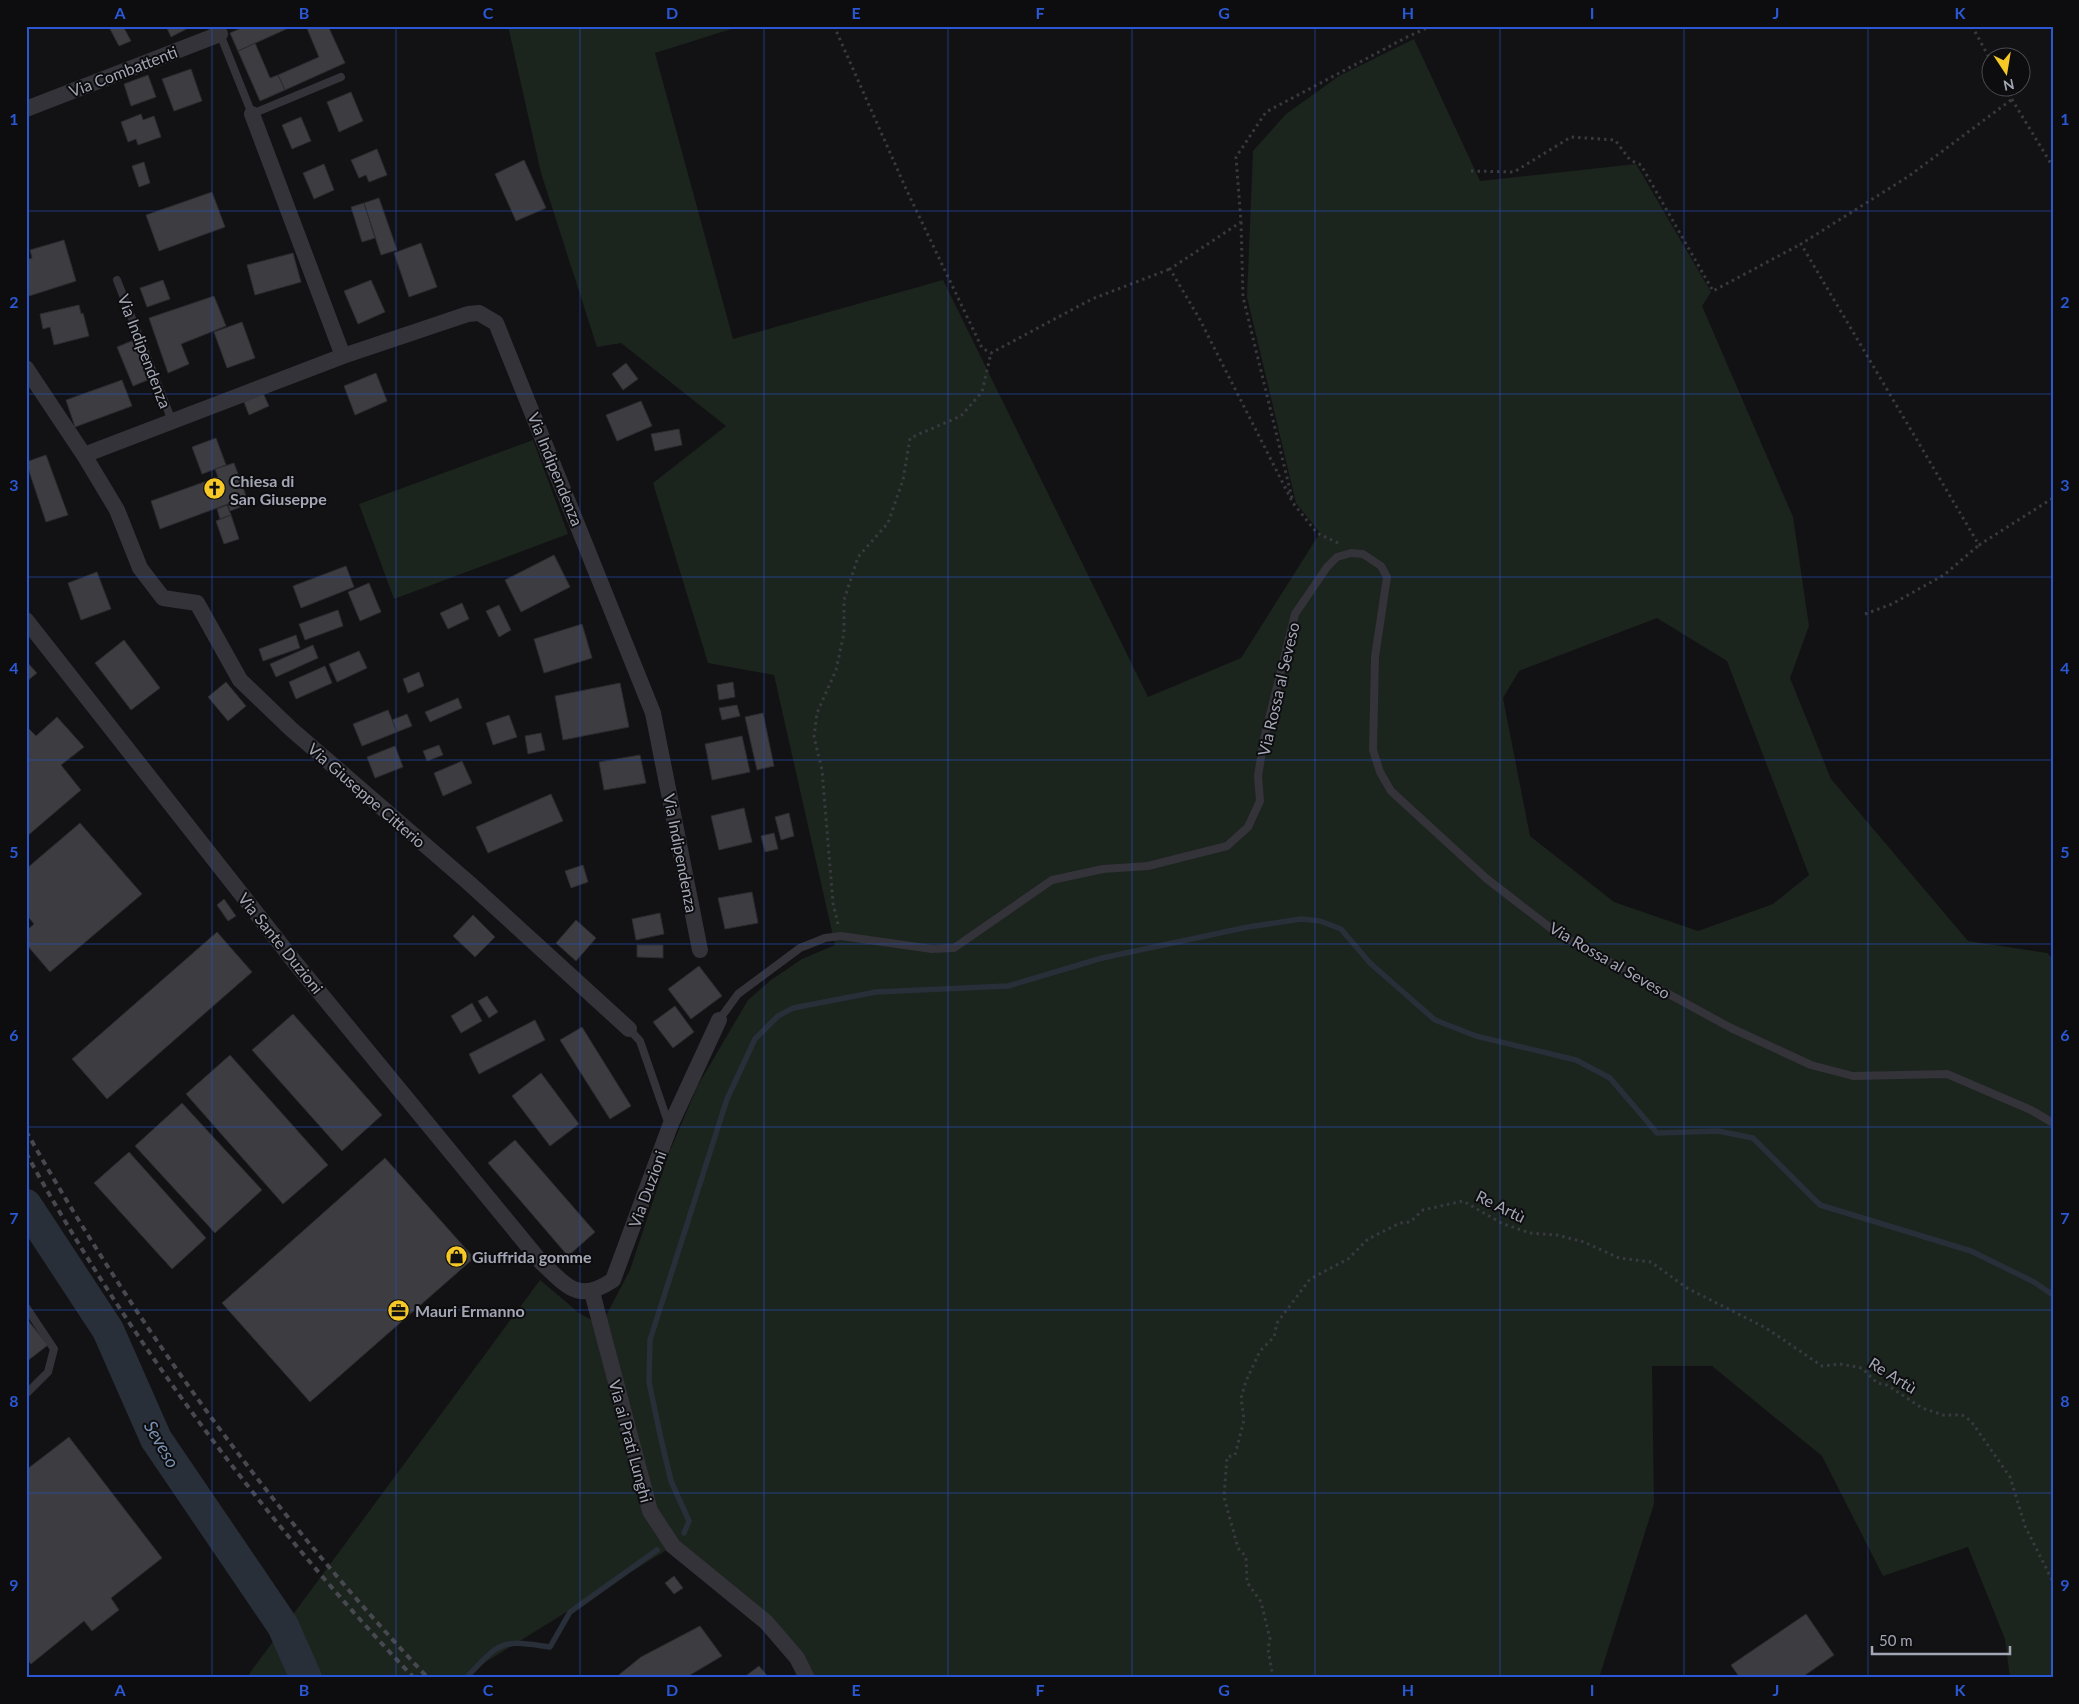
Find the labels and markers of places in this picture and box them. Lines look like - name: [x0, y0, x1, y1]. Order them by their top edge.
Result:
- place label: Chiesa di San Giuseppe: [230, 471, 327, 508]
- church icon: Chiesa di San Giuseppe: [202, 477, 226, 501]
- shop icon: Giuffrida gomme: [444, 1244, 468, 1268]
- place label: Giuffrida gomme: [472, 1247, 592, 1266]
- office icon: Mauri Ermanno: [387, 1298, 411, 1322]
- place label: Mauri Ermanno: [415, 1301, 525, 1320]

